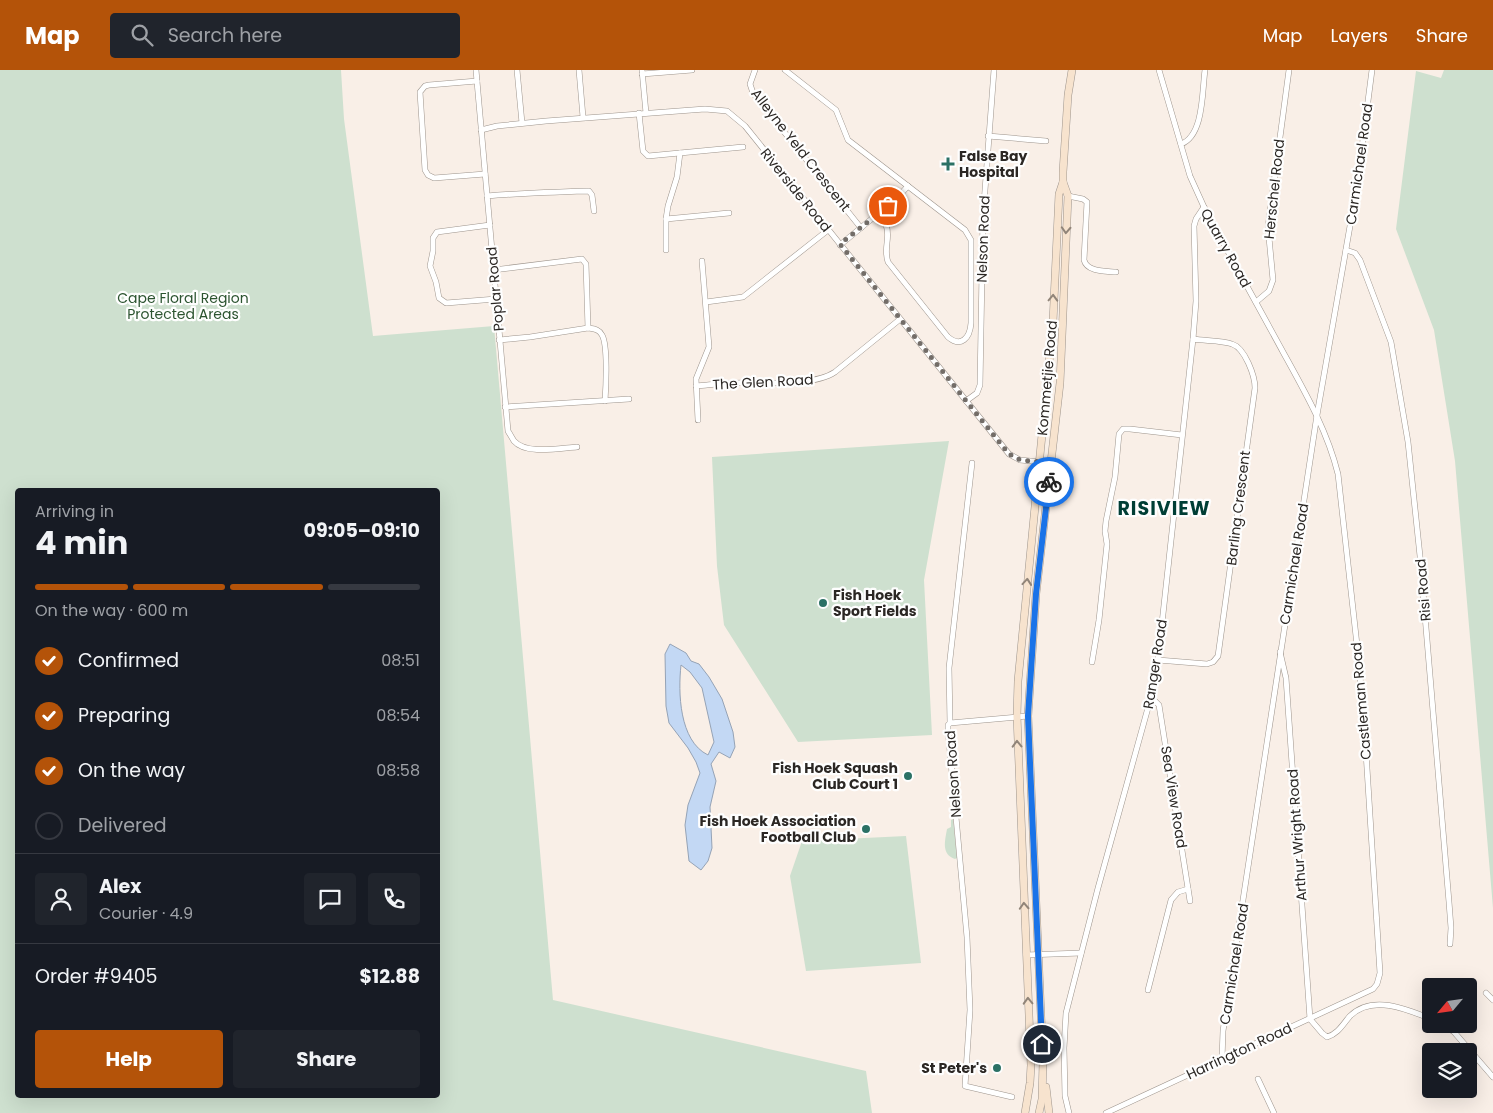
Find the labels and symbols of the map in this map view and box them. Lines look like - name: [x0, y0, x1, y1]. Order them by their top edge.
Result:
- street label: Alleyne Yeld Crescent: [747, 84, 855, 216]
- street label: Carmichael Road: [1341, 102, 1377, 226]
- street label: Herschel Road: [1259, 138, 1289, 240]
- street label: Riverside Road: [756, 144, 836, 236]
- place label: False Bay Hospital: [959, 146, 1027, 182]
- marker: False Bay Hospital: [941, 157, 955, 171]
- pin: [867, 185, 909, 227]
- street label: Nelson Road: [971, 195, 995, 283]
- street label: Quarry Road: [1196, 205, 1256, 291]
- one-way arrow: [1061, 226, 1072, 234]
- street label: Poplar Road: [481, 246, 509, 332]
- park label: Cape Floral Region Protected Areas: [117, 288, 249, 324]
- one-way arrow: [1048, 294, 1059, 302]
- street label: Kommetjie Road: [1032, 319, 1062, 437]
- street label: The Glen Road: [712, 369, 814, 395]
- street label: Barling Crescent: [1221, 449, 1255, 567]
- courier: [1024, 457, 1074, 507]
- district label: RISIVIEW: [1117, 495, 1211, 522]
- street label: Carmichael Road: [1275, 502, 1313, 626]
- street label: Risi Road: [1410, 558, 1436, 622]
- one-way arrow: [1022, 577, 1033, 585]
- place label: Fish Hoek Sport Fields: [833, 585, 917, 621]
- marker: Fish Hoek Sport Fields: [817, 597, 829, 609]
- street label: Ranger Road: [1138, 618, 1172, 710]
- street label: Castleman Road: [1346, 641, 1376, 761]
- street label: Nelson Road: [940, 730, 966, 818]
- one-way arrow: [1012, 740, 1023, 748]
- street label: Sea View Road: [1156, 744, 1192, 850]
- place label: Fish Hoek Squash Club Court 1: [772, 758, 898, 794]
- street label: Arthur Wright Road: [1282, 768, 1312, 902]
- marker: Fish Hoek Squash Club Court 1: [902, 770, 914, 782]
- place label: Fish Hoek Association Football Club: [699, 811, 856, 847]
- marker: Fish Hoek Association Football Club: [860, 823, 872, 835]
- one-way arrow: [1019, 902, 1030, 910]
- street label: Carmichael Road: [1215, 902, 1253, 1026]
- north arrow: [1422, 978, 1478, 1032]
- one-way arrow: [1023, 996, 1034, 1004]
- street label: Harrington Road: [1183, 1018, 1295, 1084]
- pin: [1021, 1023, 1063, 1065]
- place label: St Peter's: [921, 1058, 987, 1078]
- marker: St Peter's: [991, 1062, 1003, 1074]

